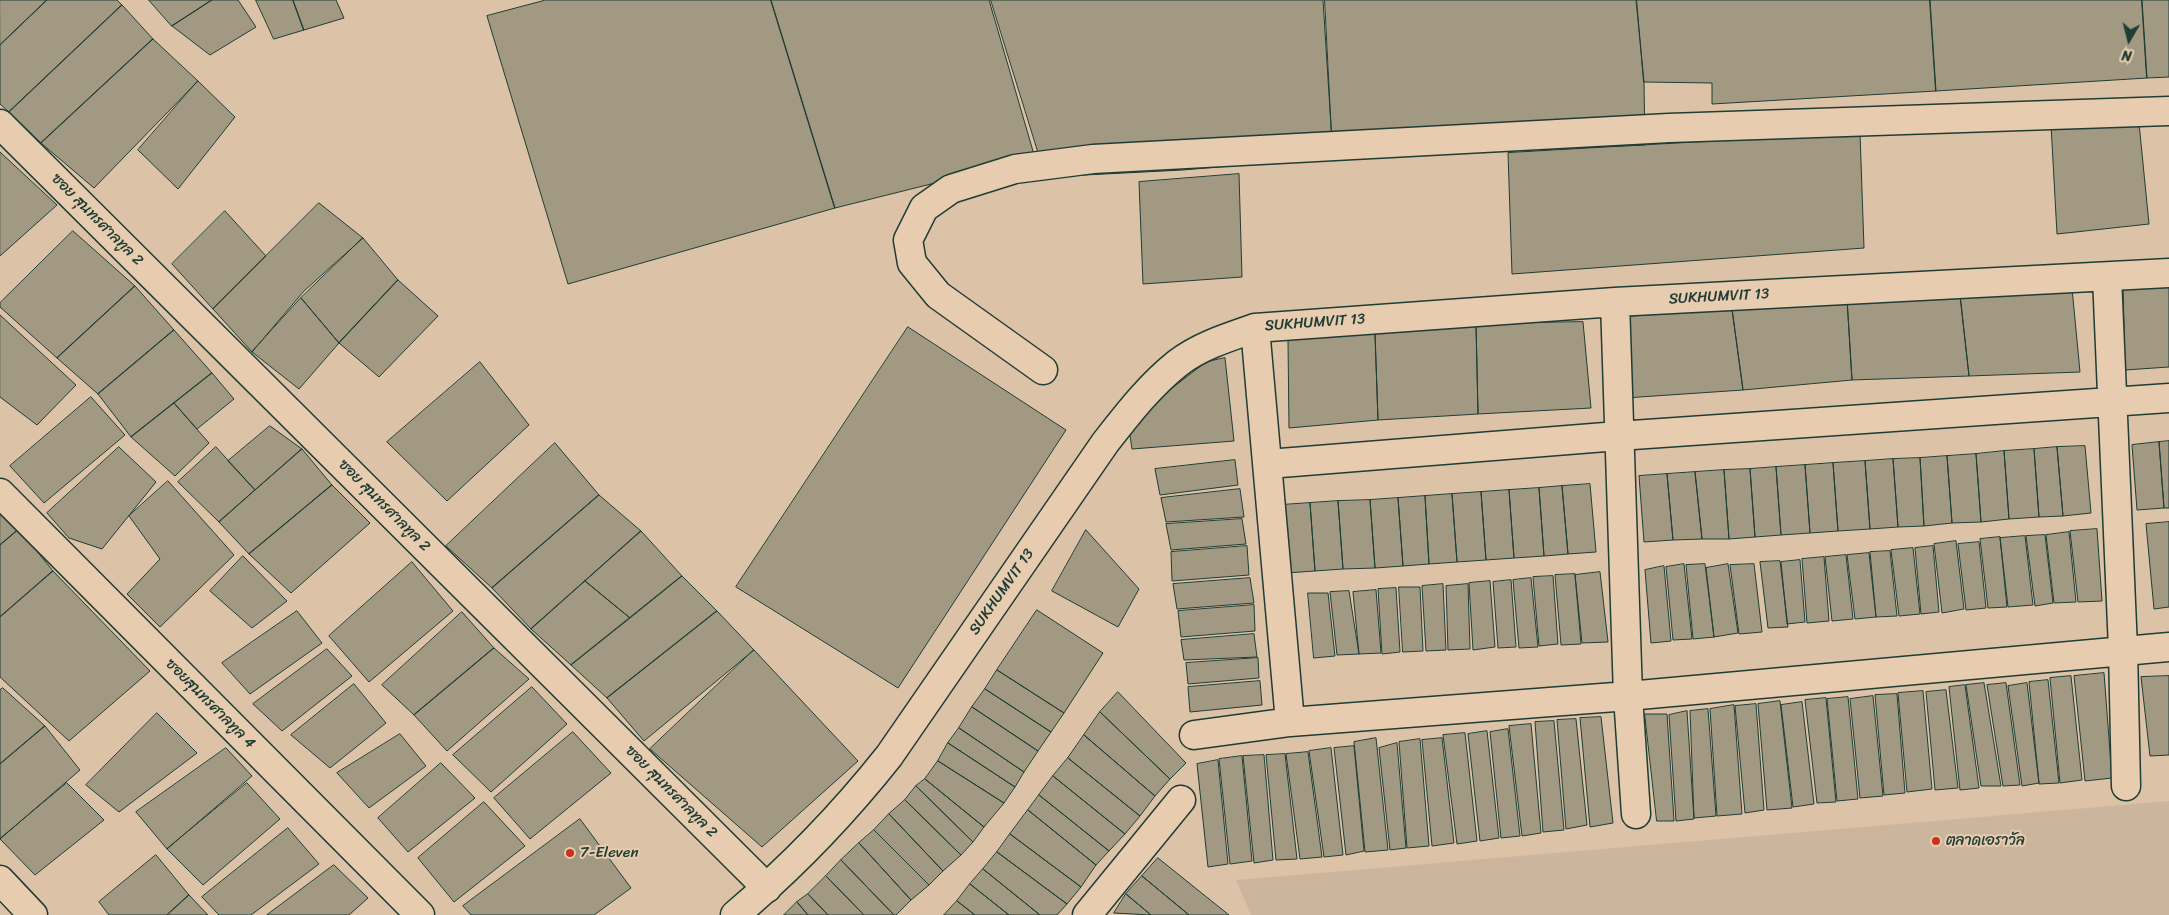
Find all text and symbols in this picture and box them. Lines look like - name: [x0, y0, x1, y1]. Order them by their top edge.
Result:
- north arrow: [2104, 15, 2154, 65]
- text: N: [2120, 42, 2133, 68]
- street label: ซอย สุนทรศาลทูล 2: [47, 170, 147, 270]
- street label: SUKHUMVIT 13: [1668, 285, 1770, 309]
- street label: SUKHUMVIT 13: [1264, 311, 1366, 335]
- street label: ซอย สุนทรศาลทูล 2: [334, 456, 434, 556]
- street label: SUKHUMVIT 13: [966, 546, 1038, 638]
- street label: ซอยสุนทรศาลทูล 4: [161, 655, 259, 753]
- street label: ซอย สุนทรศาลทูล 2: [621, 742, 721, 842]
- place label: ตลาดเอราวัล: [1946, 832, 2025, 850]
- marker: ตลาดเอราวัล: [1930, 835, 1942, 847]
- place label: 7-Eleven: [580, 844, 639, 862]
- marker: 7-Eleven: [564, 847, 576, 859]

